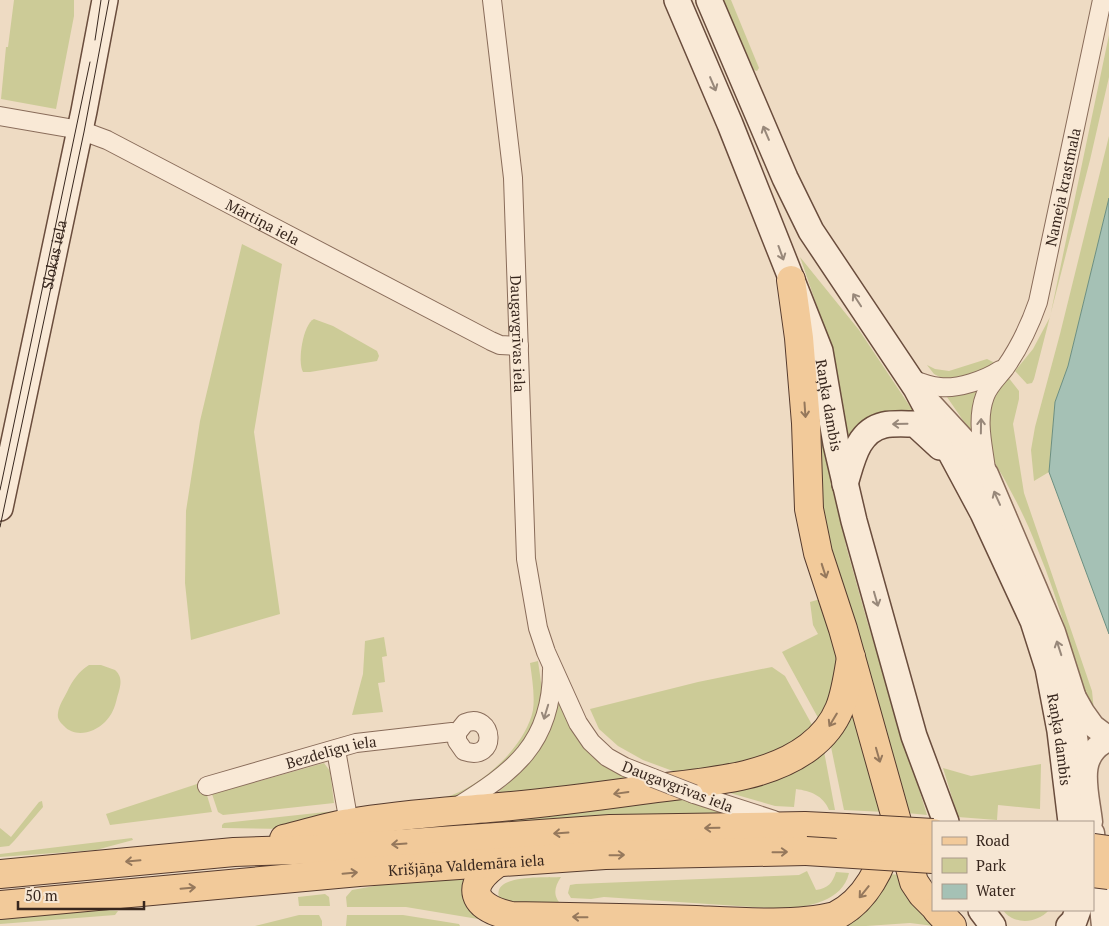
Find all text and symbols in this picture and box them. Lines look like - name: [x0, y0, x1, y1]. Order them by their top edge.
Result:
- one-way arrow: [709, 76, 719, 91]
- one-way arrow: [760, 126, 770, 141]
- street label: Nameja krastmala: [1040, 126, 1085, 248]
- street label: Mārtiņa iela: [223, 194, 304, 249]
- street label: Slokas iela: [37, 218, 71, 291]
- one-way arrow: [777, 245, 786, 261]
- street label: Daugavgrīvas iela: [506, 275, 530, 393]
- one-way arrow: [851, 293, 862, 307]
- street label: Raņķa dambis: [812, 358, 847, 453]
- one-way arrow: [800, 402, 810, 418]
- one-way arrow: [976, 418, 986, 434]
- one-way arrow: [892, 420, 908, 429]
- one-way arrow: [992, 491, 1002, 506]
- one-way arrow: [820, 562, 829, 578]
- one-way arrow: [872, 591, 882, 607]
- one-way arrow: [1054, 640, 1064, 656]
- street label: Raņķa dambis: [1043, 691, 1077, 787]
- one-way arrow: [541, 704, 551, 720]
- one-way arrow: [828, 713, 838, 727]
- street label: Bezdelīgu iela: [283, 731, 378, 773]
- one-way arrow: [874, 746, 884, 762]
- street label: Daugavgrīvas iela: [620, 756, 737, 816]
- one-way arrow: [613, 788, 629, 798]
- legend: [932, 821, 1094, 911]
- one-way arrow: [705, 823, 721, 833]
- one-way arrow: [553, 828, 569, 837]
- text: Road: [976, 830, 1009, 850]
- one-way arrow: [391, 839, 407, 848]
- one-way arrow: [772, 847, 788, 857]
- street label: Krišjāņa Valdemāra iela: [387, 849, 546, 880]
- one-way arrow: [609, 850, 625, 860]
- text: Park: [976, 855, 1006, 875]
- one-way arrow: [125, 857, 141, 866]
- one-way arrow: [342, 868, 358, 878]
- scale bar: [18, 878, 144, 910]
- text: Water: [976, 880, 1016, 900]
- one-way arrow: [180, 883, 196, 893]
- text: 50 m: [25, 885, 58, 905]
- one-way arrow: [858, 885, 869, 898]
- one-way arrow: [572, 912, 588, 922]

